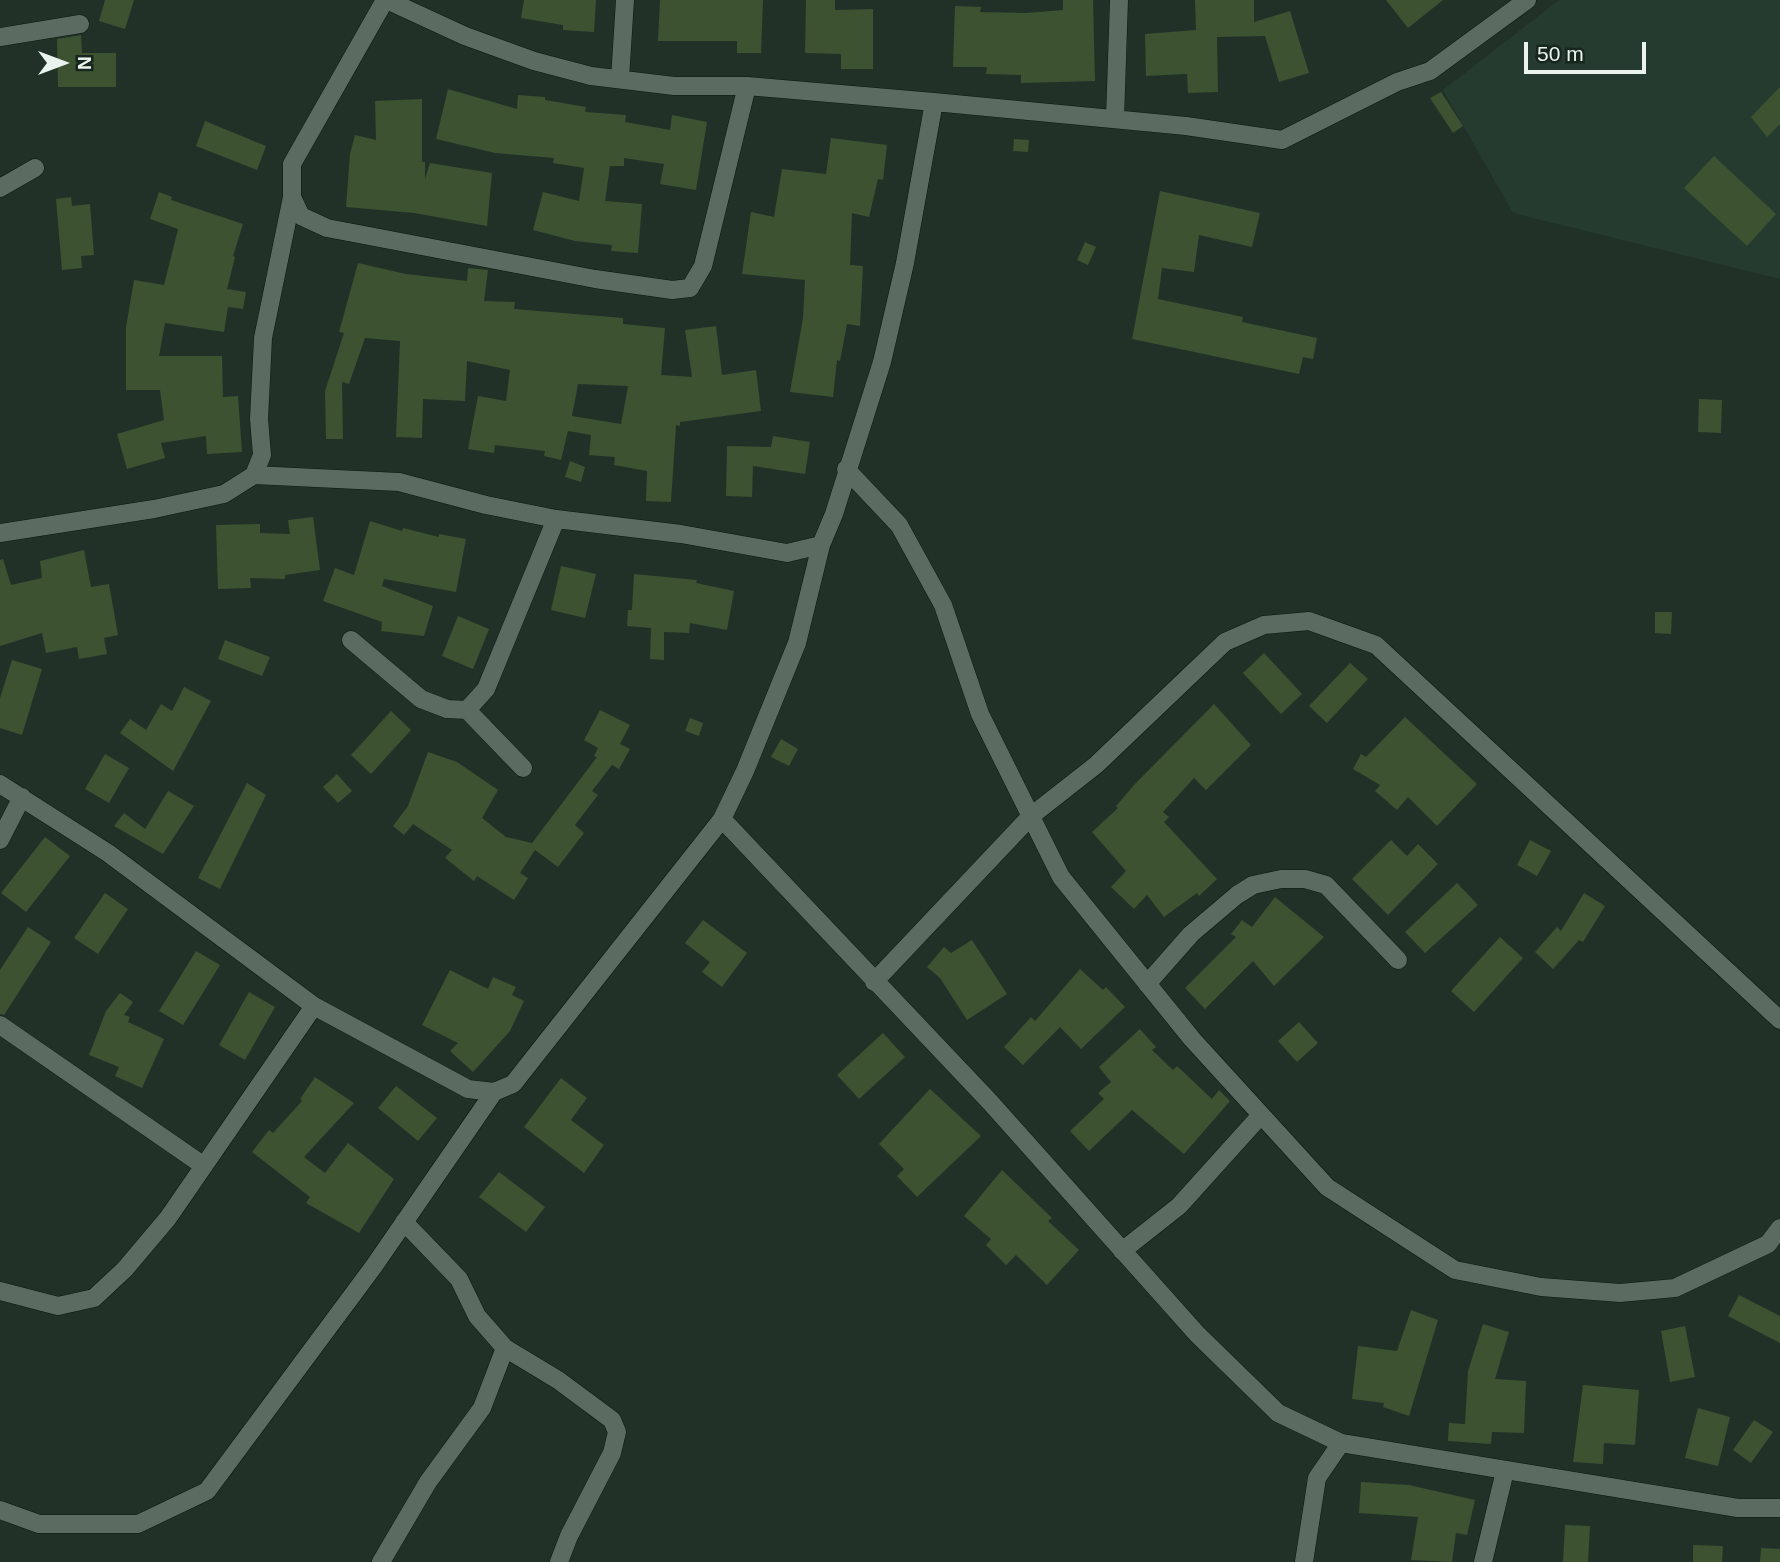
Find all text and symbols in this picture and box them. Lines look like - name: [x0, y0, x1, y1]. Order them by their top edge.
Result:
- north arrow: [28, 28, 98, 98]
- scale bar: [1528, 28, 1650, 72]
- text: 50 m: [1537, 42, 1584, 65]
- text: N: [74, 56, 95, 70]

